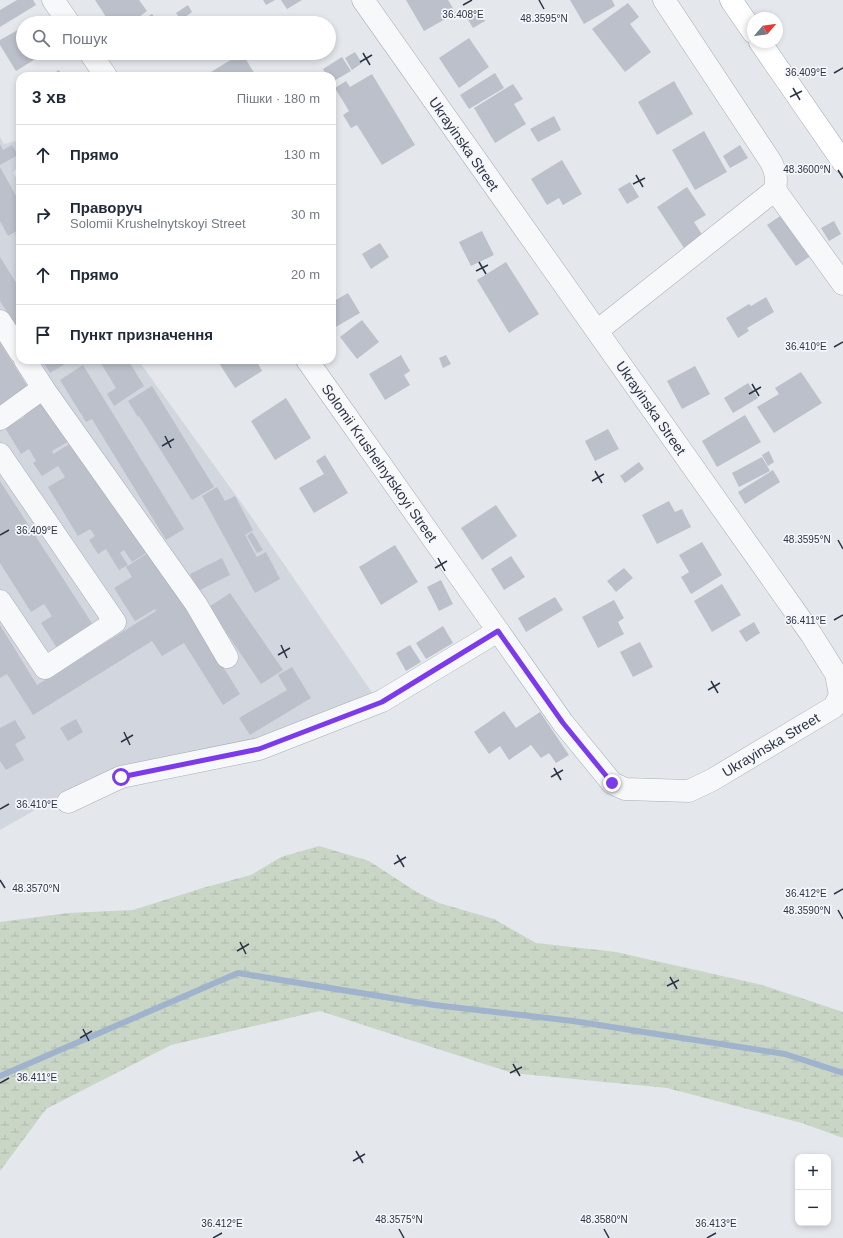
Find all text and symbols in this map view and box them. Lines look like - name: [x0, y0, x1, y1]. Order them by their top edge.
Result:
- text: 36.408°E: [442, 9, 484, 20]
- north arrow: [747, 12, 783, 48]
- text: 48.3595°N: [520, 13, 568, 24]
- search box: [16, 16, 336, 60]
- icon: search: [30, 27, 52, 49]
- text: Пошук: [62, 30, 107, 47]
- text: 36.409°E: [785, 67, 827, 78]
- text: 3 хв: [32, 88, 66, 107]
- text: Пішки · 180 m: [237, 91, 320, 106]
- street label: Ukrayinska Street: [426, 94, 502, 194]
- icon: ahead: [32, 144, 54, 166]
- text: Прямо: [70, 146, 119, 163]
- text: 130 m: [284, 147, 320, 162]
- text: 48.3600°N: [783, 164, 831, 175]
- text: Праворуч: [70, 199, 143, 216]
- icon: right: [32, 204, 54, 226]
- text: 30 m: [291, 207, 320, 222]
- text: Solomii Krushelnytskoyi Street: [70, 216, 246, 231]
- icon: ahead: [32, 264, 54, 286]
- text: Прямо: [70, 266, 119, 283]
- text: 20 m: [291, 267, 320, 282]
- icon: arrive: [32, 324, 54, 346]
- text: Пункт призначення: [70, 326, 213, 343]
- text: 36.410°E: [785, 341, 827, 352]
- street label: Ukrayinska Street: [613, 358, 689, 458]
- street label: Solomii Krushelnytskoyi Street: [319, 381, 441, 545]
- text: 36.409°E: [16, 525, 58, 536]
- text: 48.3595°N: [783, 534, 831, 545]
- text: 36.411°E: [786, 615, 827, 626]
- street label: Ukrayinska Street: [719, 710, 822, 780]
- route start: [112, 768, 130, 786]
- route end: [603, 774, 621, 792]
- text: 36.410°E: [16, 799, 58, 810]
- text: 48.3570°N: [12, 883, 60, 894]
- text: 36.412°E: [785, 888, 827, 899]
- text: 48.3590°N: [783, 905, 831, 916]
- text: 36.411°E: [17, 1072, 58, 1083]
- map controls: [795, 1154, 831, 1226]
- button: +: [795, 1154, 831, 1190]
- button: −: [795, 1190, 831, 1226]
- text: 48.3575°N: [375, 1214, 423, 1225]
- text: 48.3580°N: [580, 1214, 628, 1225]
- text: 36.412°E: [201, 1218, 243, 1229]
- text: 36.413°E: [695, 1218, 737, 1229]

